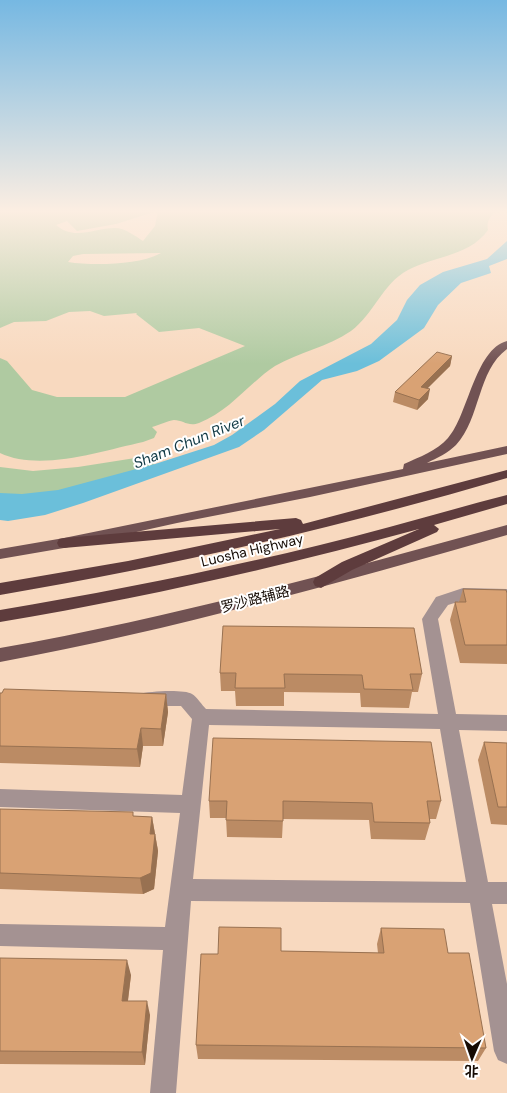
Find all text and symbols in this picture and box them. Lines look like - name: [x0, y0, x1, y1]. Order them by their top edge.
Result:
- water label: Sham Chun River: [130, 410, 248, 473]
- street label: Luosha Highway: [199, 529, 305, 571]
- street label: 罗沙路辅路: [219, 582, 291, 616]
- north arrow: [447, 1033, 497, 1083]
- text: 北: [464, 1062, 479, 1080]

